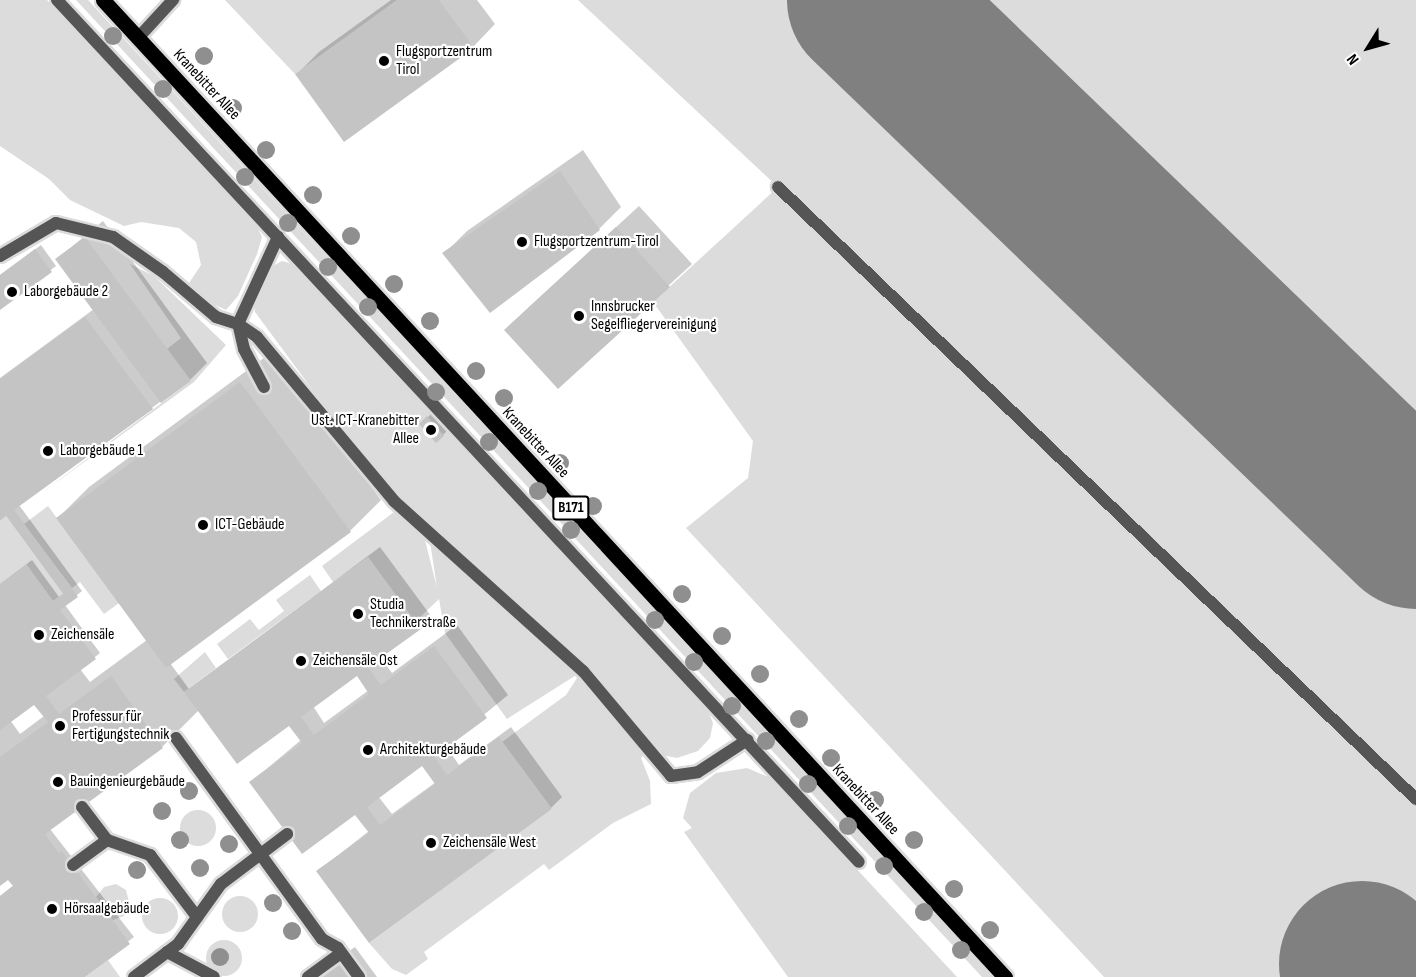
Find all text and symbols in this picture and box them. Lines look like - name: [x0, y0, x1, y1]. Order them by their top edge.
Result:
- north arrow: [1338, 18, 1398, 78]
- place label: Flugsportzentrum Tirol: [396, 42, 492, 80]
- street label: Kranebitter Allee: [168, 46, 244, 124]
- text: N: [1343, 50, 1363, 68]
- marker: Flugsportzentrum Tirol: [377, 54, 391, 68]
- place label: Flugsportzentrum-Tirol: [534, 232, 659, 252]
- marker: Flugsportzentrum-Tirol: [515, 235, 529, 249]
- place label: Laborgebäude 2: [24, 282, 108, 302]
- marker: Laborgebäude 2: [5, 285, 19, 299]
- place label: Innsbrucker Segelfliegervereinigung: [591, 297, 717, 335]
- marker: Innsbrucker Segelfliegervereinigung: [572, 309, 586, 323]
- street label: Kranebitter Allee: [497, 404, 573, 482]
- place label: Ust. ICT-Kranebitter Allee: [311, 411, 419, 449]
- marker: Ust. ICT-Kranebitter Allee: [424, 423, 438, 437]
- place label: Laborgebäude 1: [60, 441, 143, 461]
- marker: Laborgebäude 1: [41, 444, 55, 458]
- road number: B171: [552, 496, 590, 520]
- place label: ICT-Gebäude: [215, 515, 285, 535]
- marker: ICT-Gebäude: [196, 518, 210, 532]
- place label: Studia Technikerstraße: [370, 595, 456, 633]
- marker: Studia Technikerstraße: [351, 607, 365, 621]
- place label: Zeichensäle: [51, 625, 114, 645]
- marker: Zeichensäle: [32, 628, 46, 642]
- place label: Zeichensäle Ost: [313, 651, 398, 671]
- marker: Zeichensäle Ost: [294, 654, 308, 668]
- place label: Professur für Fertigungstechnik: [72, 707, 169, 745]
- marker: Professur für Fertigungstechnik: [53, 719, 67, 733]
- place label: Architekturgebäude: [380, 740, 486, 760]
- marker: Architekturgebäude: [361, 743, 375, 757]
- street label: Kranebitter Allee: [827, 761, 903, 839]
- place label: Bauingenieurgebäude: [70, 772, 185, 792]
- marker: Bauingenieurgebäude: [51, 775, 65, 789]
- place label: Zeichensäle West: [443, 833, 536, 853]
- marker: Zeichensäle West: [424, 836, 438, 850]
- place label: Hörsaalgebäude: [64, 899, 149, 919]
- marker: Hörsaalgebäude: [45, 902, 59, 916]

